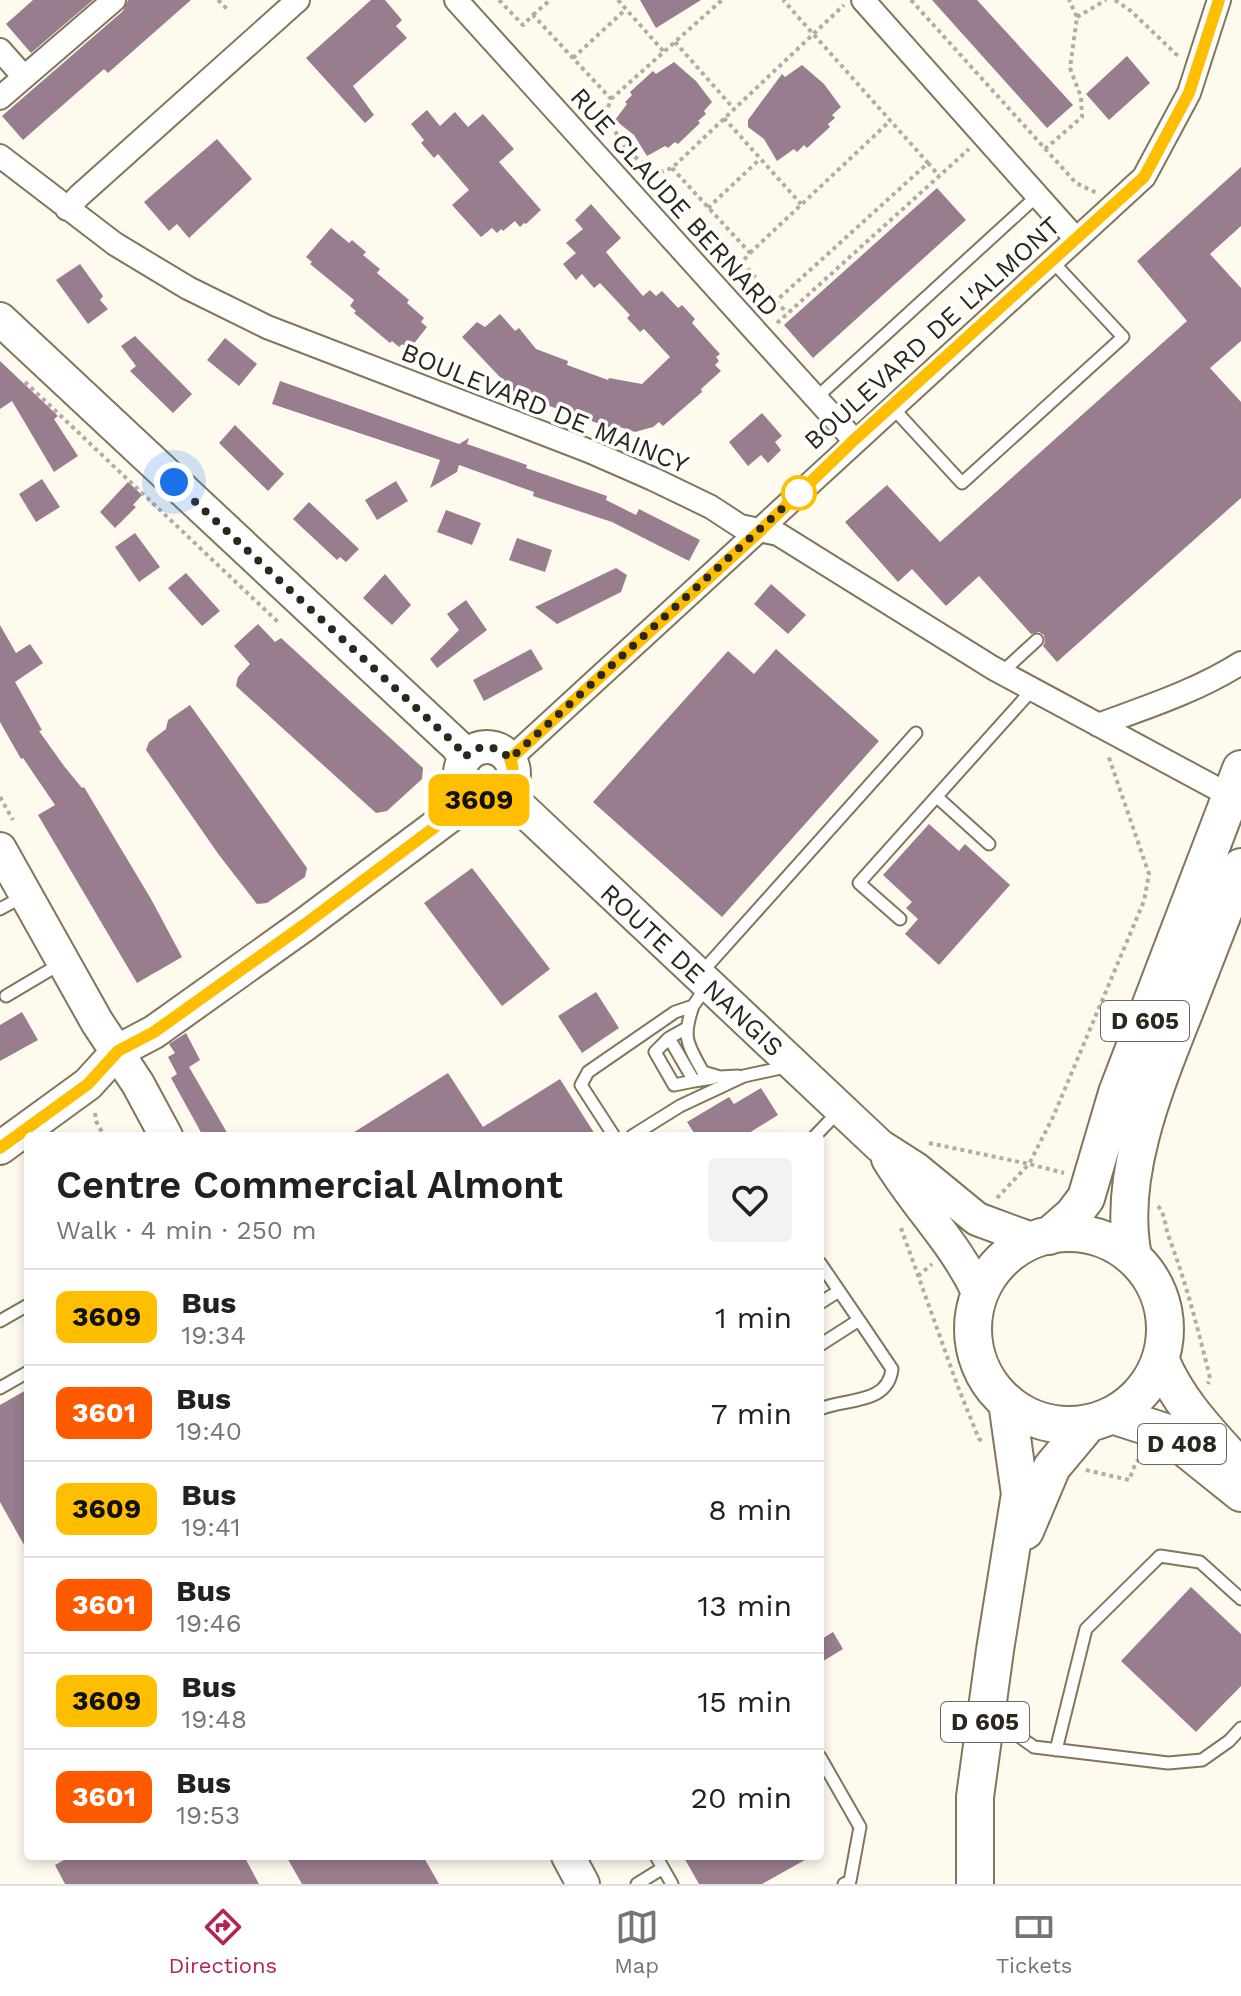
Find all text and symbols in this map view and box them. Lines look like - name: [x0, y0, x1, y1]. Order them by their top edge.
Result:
- street label: RUE CLAUDE BERNARD: [565, 82, 785, 322]
- street label: BOULEVARD DE L'ALMONT: [798, 210, 1066, 456]
- street label: BOULEVARD DE MAINCY: [397, 337, 693, 479]
- your location: [154, 462, 194, 502]
- unlabelled marker: [782, 476, 816, 510]
- line badge: 3609: [423, 774, 535, 826]
- text: 3609: [444, 783, 514, 816]
- street label: ROUTE DE NANGIS: [594, 878, 790, 1062]
- road number: D 605: [1101, 1001, 1189, 1041]
- button: heart: [708, 1158, 792, 1242]
- text: Centre Commercial Almont: [56, 1163, 563, 1207]
- text: Walk · 4 min · 250 m: [56, 1215, 317, 1245]
- text: Bus: [181, 1285, 236, 1320]
- text: 3609: [72, 1300, 141, 1333]
- text: 1 min: [715, 1300, 792, 1335]
- text: 19:34: [181, 1320, 246, 1350]
- text: Bus: [176, 1381, 231, 1416]
- text: 3601: [72, 1396, 136, 1429]
- text: 7 min: [711, 1396, 792, 1431]
- text: 19:40: [176, 1416, 242, 1446]
- road number: D 408: [1138, 1424, 1226, 1464]
- text: Bus: [181, 1477, 236, 1512]
- text: 3609: [72, 1492, 141, 1525]
- text: 8 min: [708, 1492, 792, 1527]
- text: 19:41: [181, 1512, 241, 1542]
- text: Bus: [176, 1573, 231, 1608]
- text: 3601: [72, 1588, 136, 1621]
- text: 13 min: [697, 1588, 792, 1623]
- text: 19:46: [176, 1608, 242, 1638]
- text: Bus: [181, 1669, 236, 1704]
- text: 3609: [72, 1684, 141, 1717]
- text: 15 min: [697, 1684, 792, 1719]
- road number: D 605: [941, 1702, 1029, 1742]
- text: 19:48: [181, 1704, 247, 1734]
- text: Bus: [176, 1765, 231, 1800]
- text: 3601: [72, 1780, 136, 1813]
- text: 20 min: [690, 1780, 792, 1815]
- text: 19:53: [176, 1800, 240, 1830]
- tab: Directions: [168, 1905, 277, 1978]
- tab: Map: [614, 1905, 659, 1978]
- tab: Tickets: [996, 1905, 1072, 1978]

